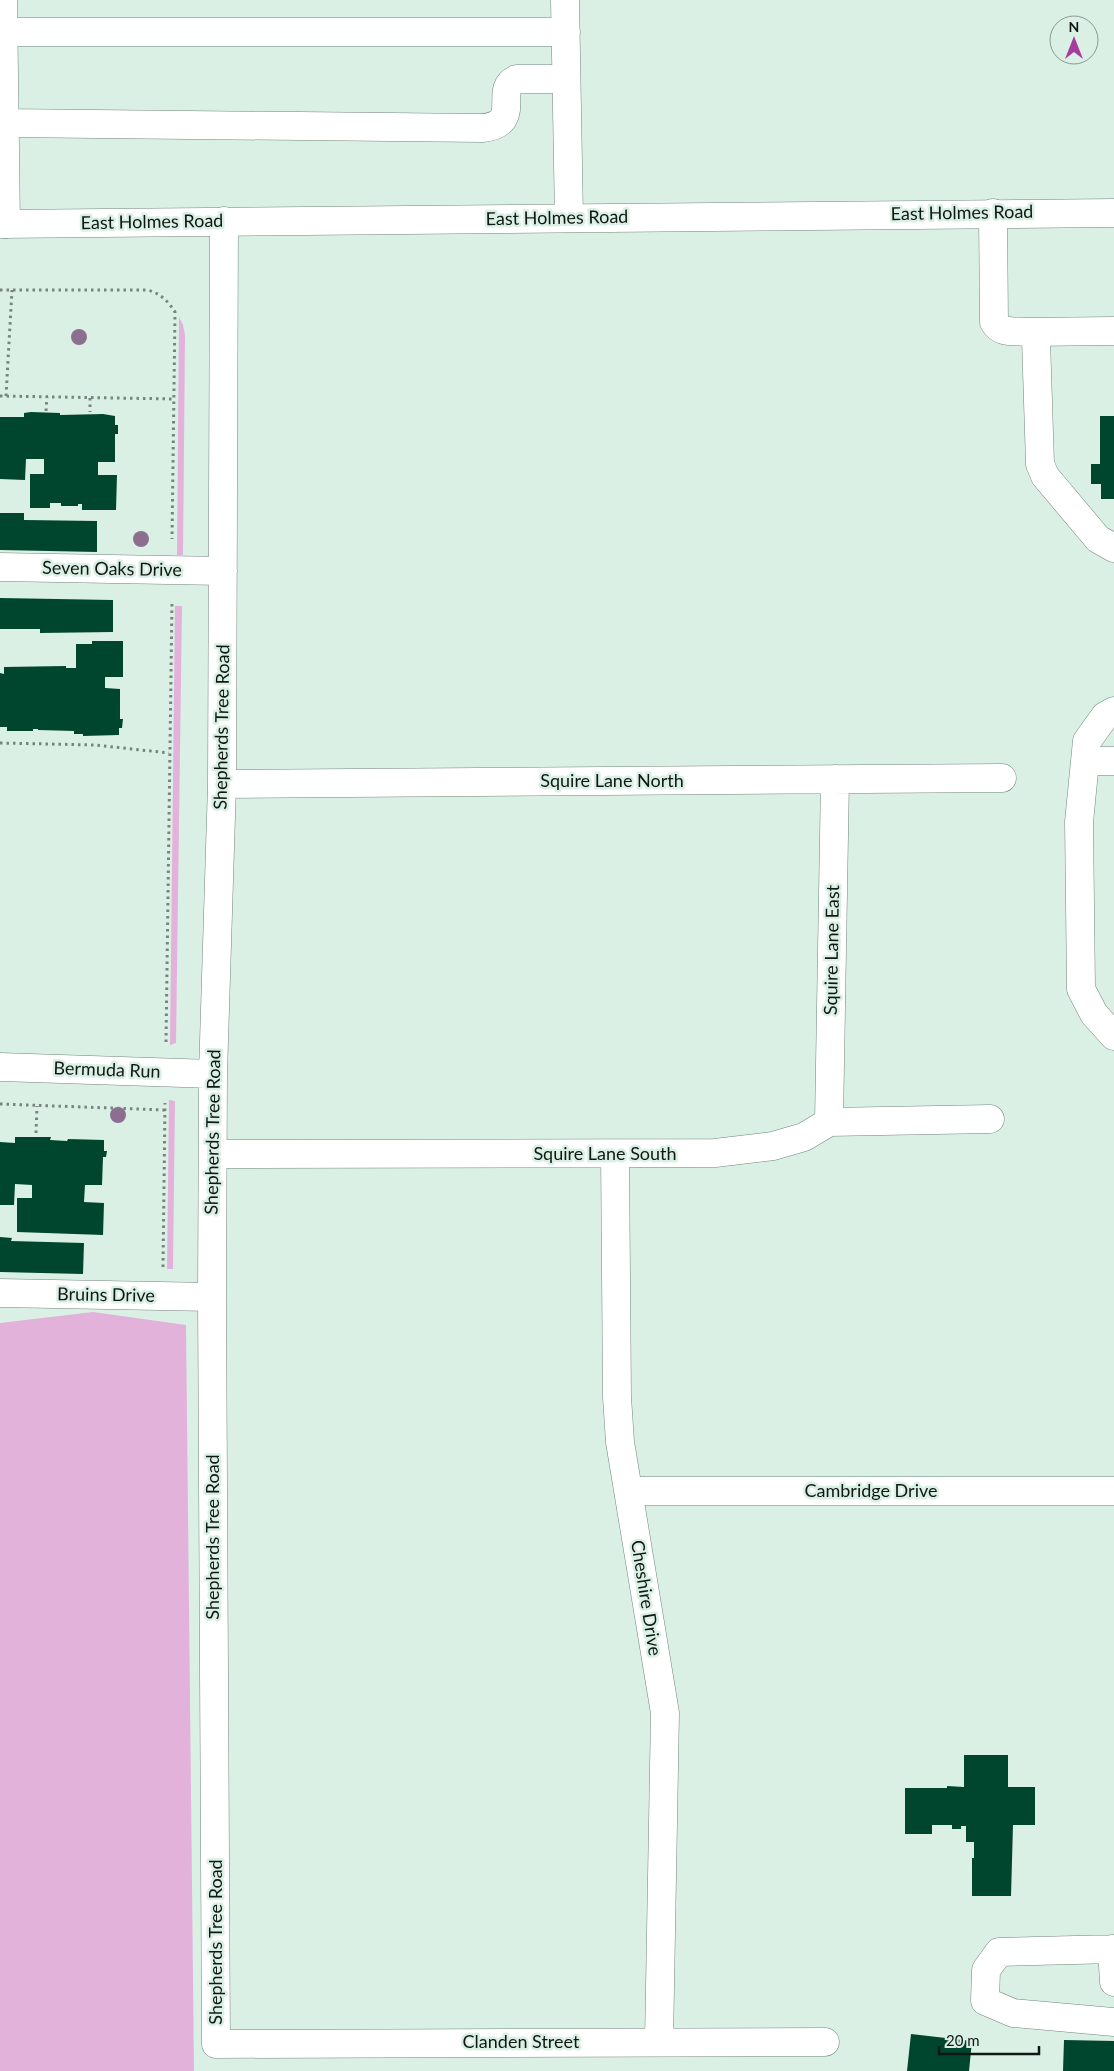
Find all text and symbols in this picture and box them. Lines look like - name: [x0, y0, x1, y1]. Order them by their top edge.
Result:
- north arrow: [1049, 15, 1099, 65]
- text: N: [1069, 18, 1079, 35]
- street label: East Holmes Road: [890, 200, 1033, 224]
- street label: East Holmes Road: [485, 205, 628, 229]
- street label: East Holmes Road: [80, 209, 223, 233]
- street label: Seven Oaks Drive: [42, 556, 182, 580]
- street label: Shepherds Tree Road: [209, 644, 233, 810]
- street label: Squire Lane North: [540, 769, 684, 791]
- street label: Squire Lane East: [819, 884, 843, 1015]
- street label: Shepherds Tree Road: [200, 1049, 224, 1215]
- street label: Bermuda Run: [53, 1056, 161, 1082]
- street label: Squire Lane South: [533, 1142, 677, 1164]
- street label: Bruins Drive: [57, 1282, 155, 1306]
- street label: Shepherds Tree Road: [201, 1454, 223, 1620]
- street label: Cambridge Drive: [804, 1479, 938, 1501]
- street label: Cheshire Drive: [627, 1538, 667, 1657]
- street label: Shepherds Tree Road: [204, 1859, 226, 2025]
- scale bar: [939, 2024, 1039, 2056]
- street label: Clanden Street: [463, 2030, 580, 2052]
- text: 20 m: [946, 2031, 980, 2049]

